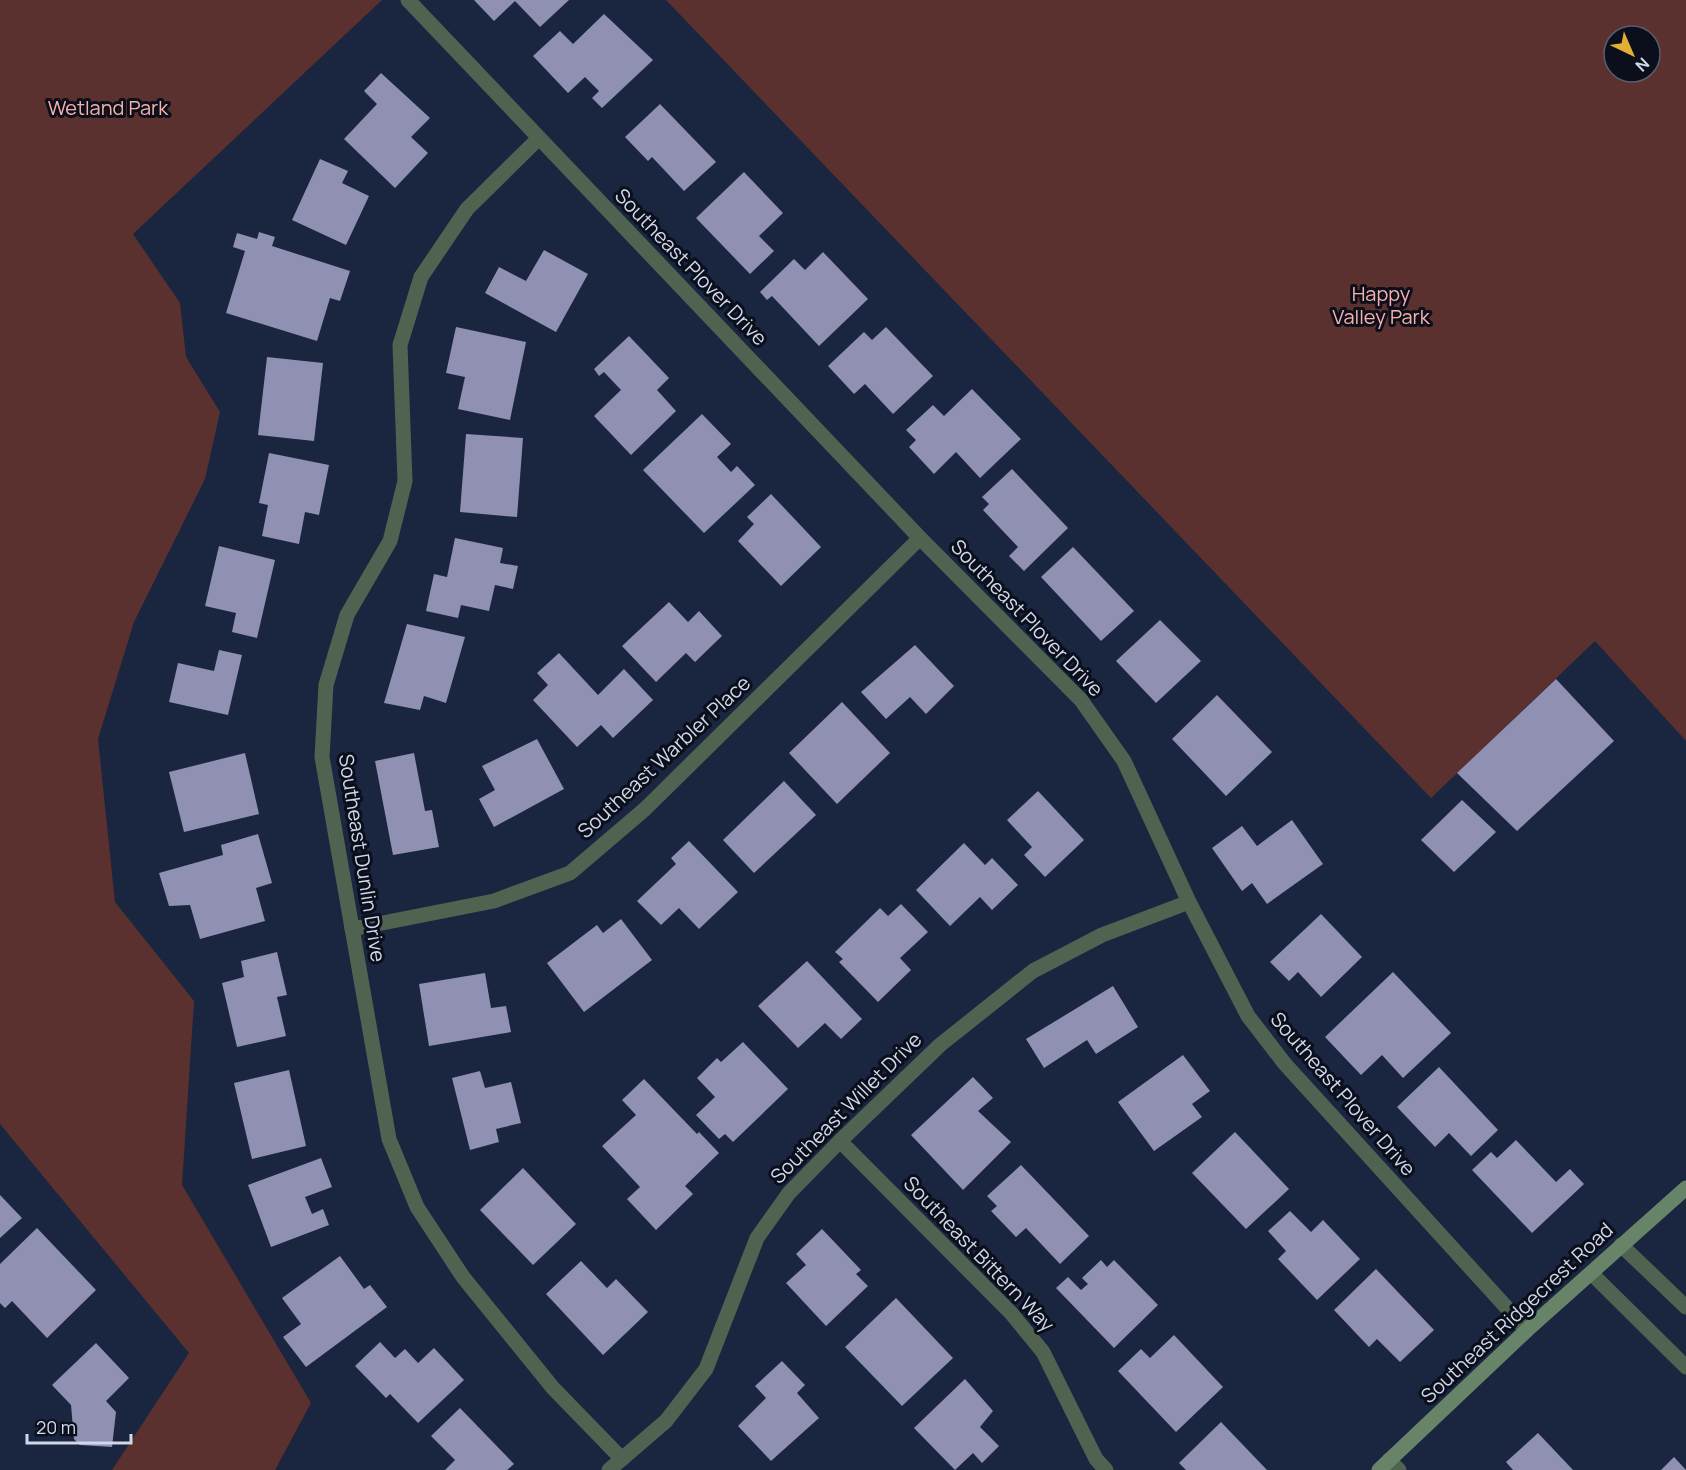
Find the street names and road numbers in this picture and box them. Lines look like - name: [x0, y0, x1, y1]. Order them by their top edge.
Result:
- street label: Southeast Plover Drive: [609, 182, 774, 351]
- street label: Southeast Plover Drive: [945, 533, 1110, 702]
- street label: Southeast Warbler Place: [571, 669, 756, 844]
- street label: Southeast Dunlin Drive: [333, 752, 392, 964]
- street label: Southeast Plover Drive: [1265, 1006, 1422, 1181]
- street label: Southeast Willet Drive: [764, 1026, 927, 1189]
- street label: Southeast Bittern Way: [898, 1170, 1061, 1338]
- street label: Southeast Ridgecrest Road: [1415, 1216, 1619, 1409]

